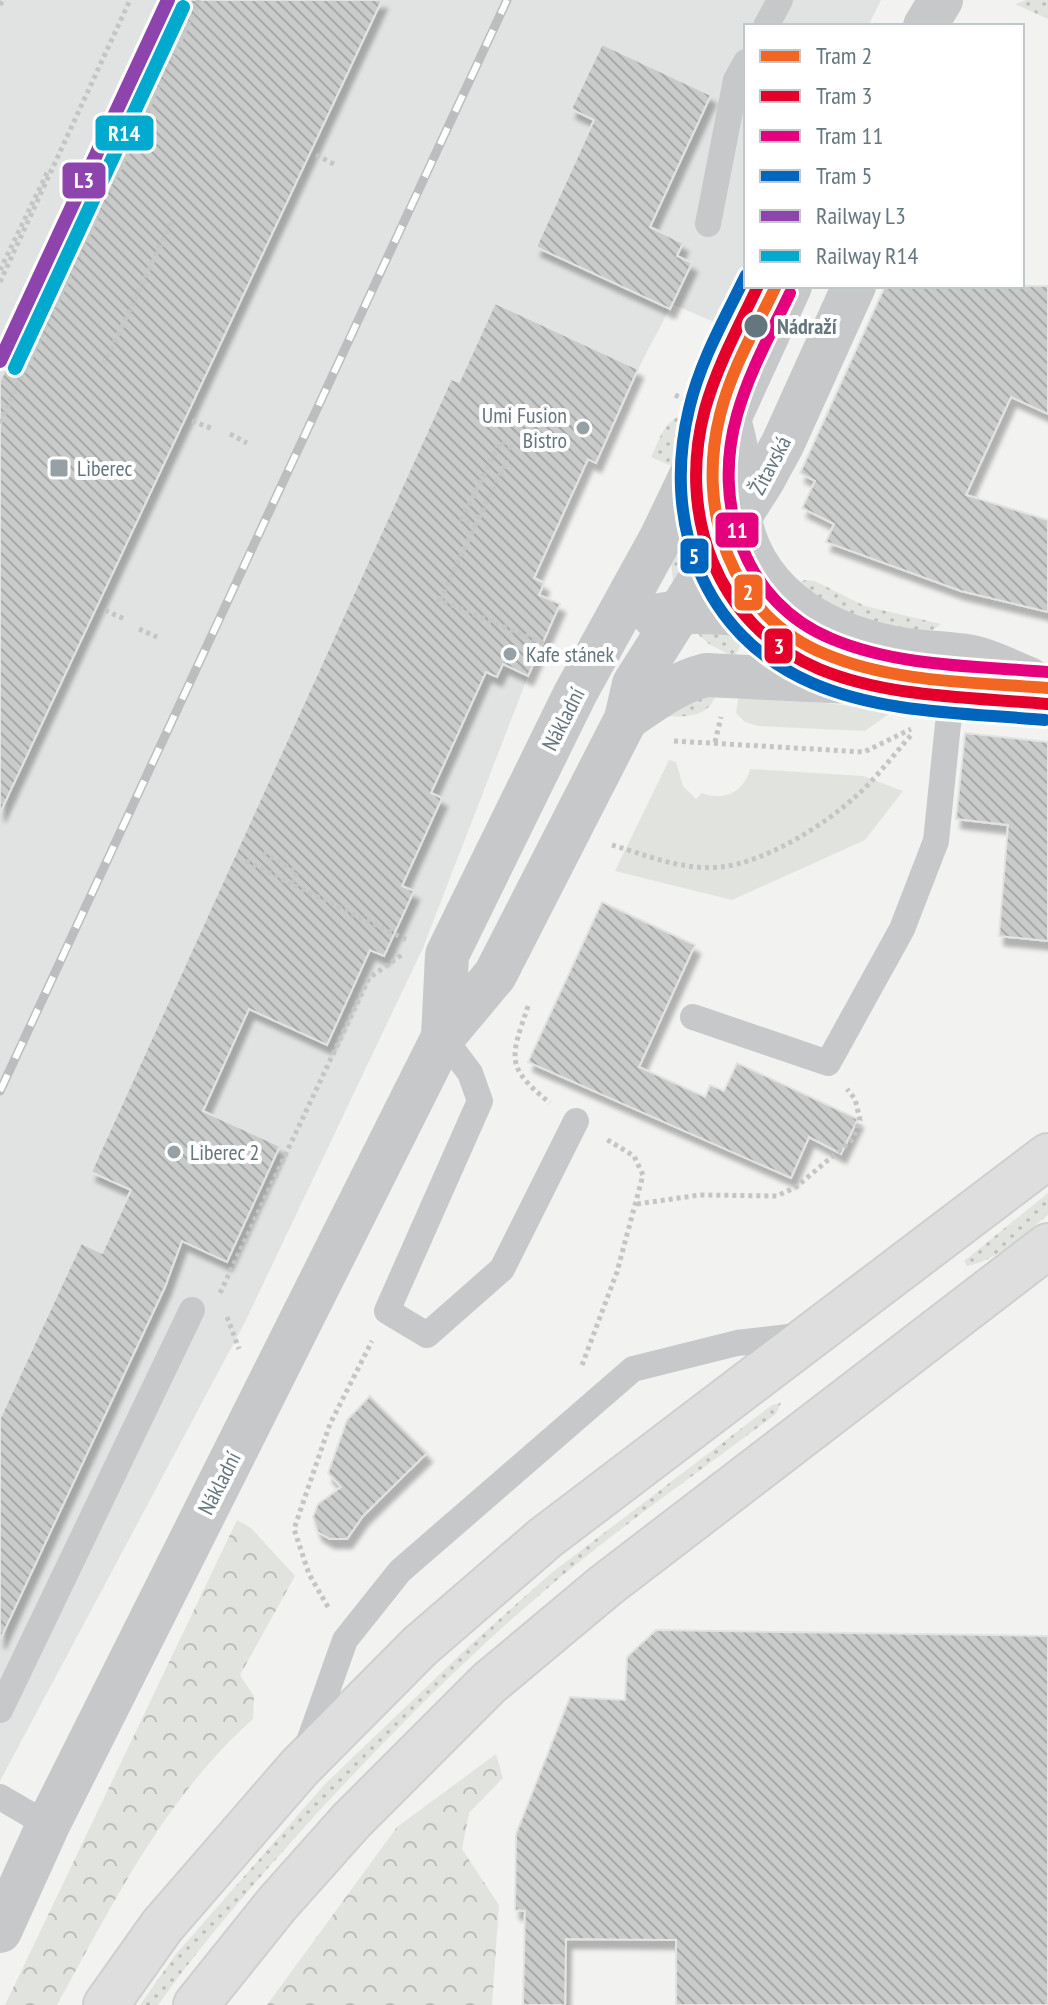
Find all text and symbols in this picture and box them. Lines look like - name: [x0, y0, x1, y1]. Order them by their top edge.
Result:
- legend: [744, 24, 1024, 288]
- text: Tram 2: [816, 40, 872, 71]
- text: Tram 3: [816, 80, 872, 111]
- line badge: R14: [94, 114, 155, 152]
- text: R14: [108, 119, 141, 147]
- text: Tram 11: [816, 120, 883, 151]
- text: Tram 5: [816, 160, 872, 191]
- line badge: L3: [61, 161, 107, 200]
- text: L3: [74, 166, 94, 194]
- text: Railway L3: [816, 200, 906, 231]
- text: Railway R14: [816, 240, 918, 271]
- marker: Nádraží: [742, 312, 770, 340]
- place label: Nádraží: [777, 312, 837, 340]
- place label: Umi Fusion Bistro: [482, 401, 567, 454]
- marker: Umi Fusion Bistro: [574, 419, 592, 437]
- street label: Žitavská: [743, 431, 797, 499]
- place label: Liberec: [77, 454, 132, 482]
- marker: Liberec: [48, 457, 70, 479]
- line badge: 11: [714, 511, 760, 549]
- text: 11: [726, 516, 748, 544]
- line badge: 5: [679, 537, 710, 575]
- text: 5: [689, 542, 699, 570]
- line badge: 2: [733, 573, 764, 612]
- text: 2: [743, 578, 753, 606]
- line badge: 3: [763, 627, 794, 665]
- text: 3: [774, 632, 784, 660]
- place label: Kafe stánek: [526, 640, 614, 668]
- marker: Kafe stánek: [501, 645, 519, 663]
- street label: Nákladní: [535, 683, 591, 755]
- place label: Liberec 2: [190, 1138, 259, 1166]
- marker: Liberec 2: [165, 1143, 183, 1161]
- street label: Nákladní: [191, 1447, 247, 1519]

